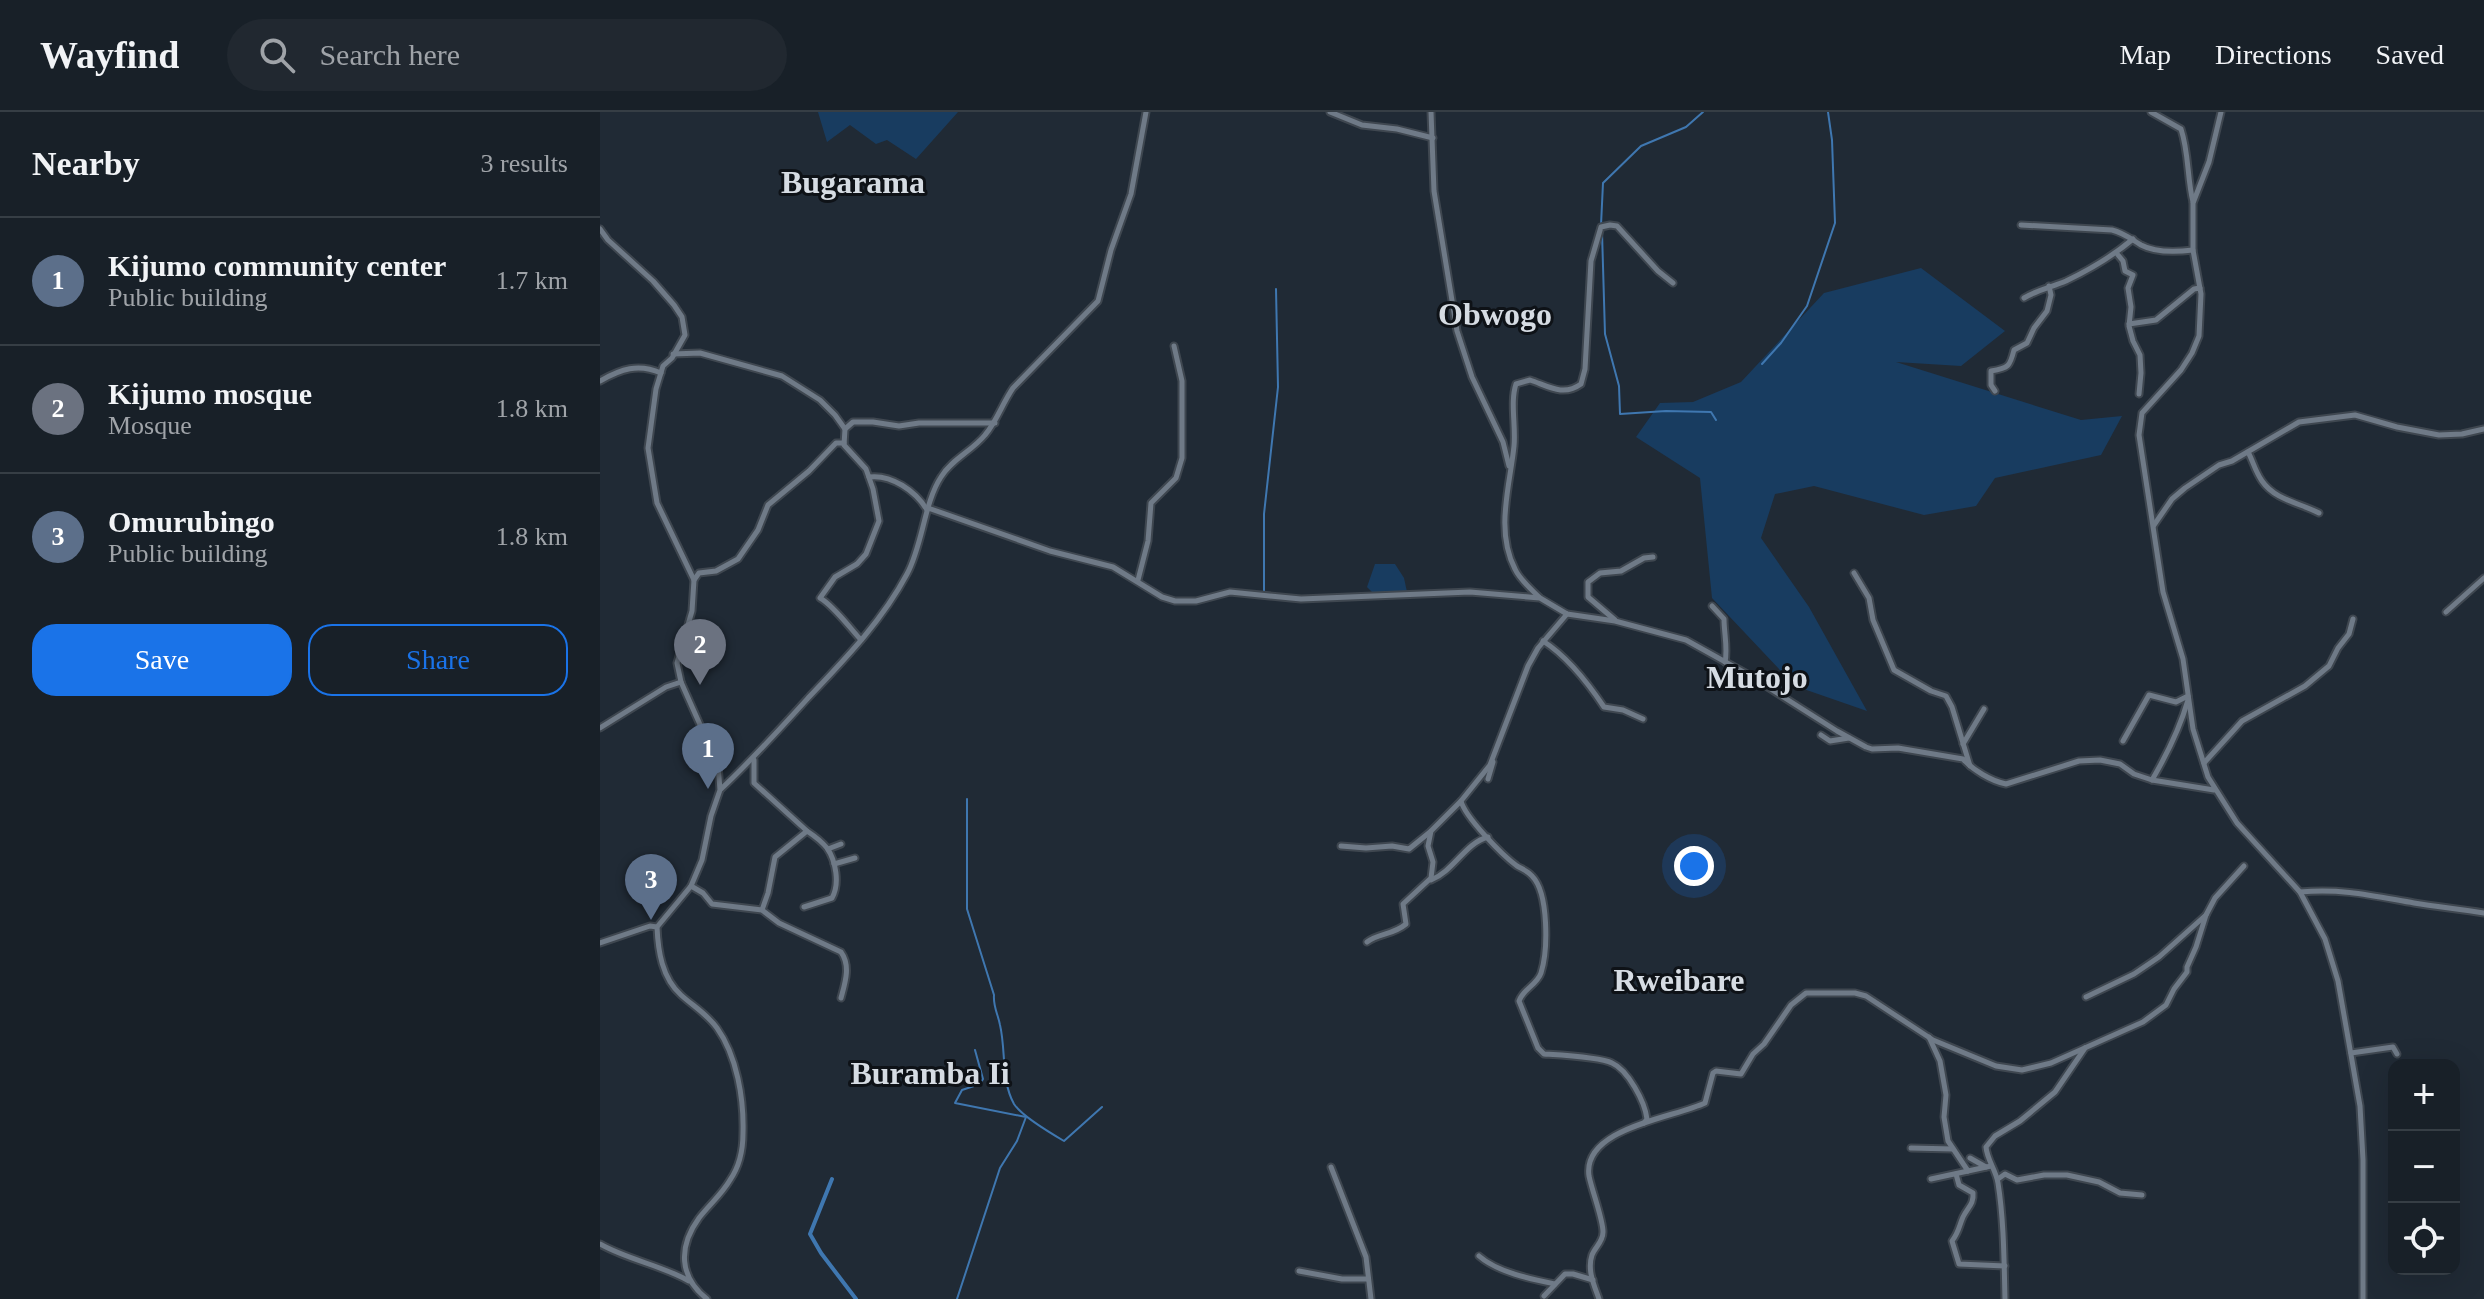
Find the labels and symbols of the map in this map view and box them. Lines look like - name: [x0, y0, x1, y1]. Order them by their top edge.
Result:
- district label: Bugarama: [781, 164, 925, 200]
- district label: Obwogo: [1438, 296, 1552, 332]
- pin: 2: [674, 619, 726, 685]
- district label: Mutojo: [1706, 659, 1808, 695]
- pin: 1: [682, 723, 734, 789]
- your location: [1674, 846, 1714, 886]
- pin: 3: [625, 854, 677, 920]
- district label: Rweibare: [1614, 962, 1744, 998]
- district label: Buramba Ii: [850, 1055, 1010, 1091]

